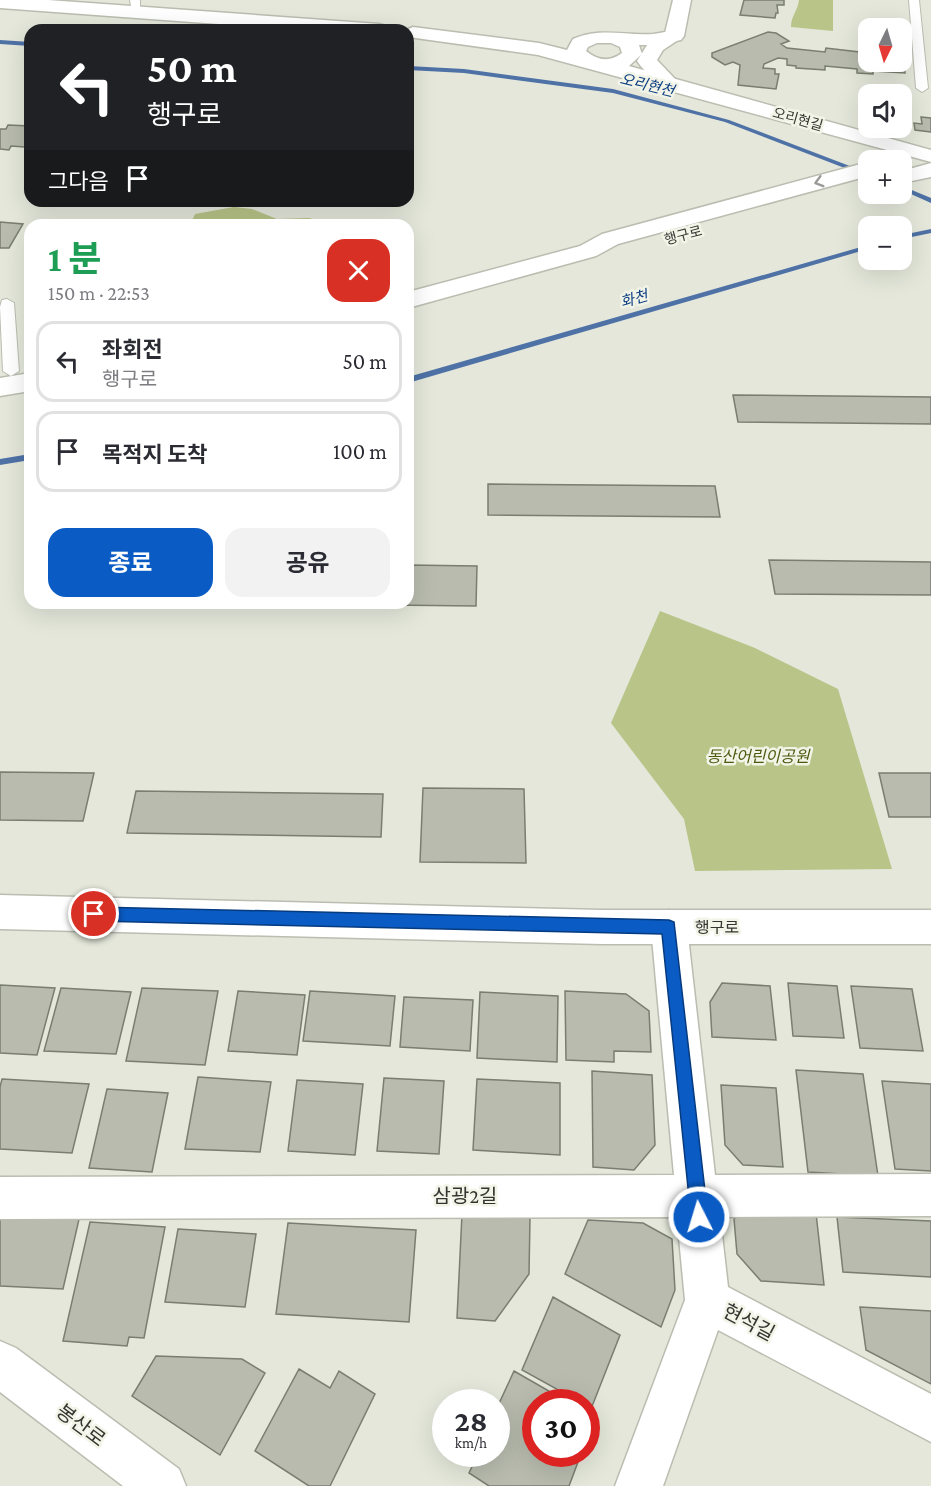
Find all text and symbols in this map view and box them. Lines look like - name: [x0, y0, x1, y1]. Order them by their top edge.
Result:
- north arrow: [858, 18, 912, 72]
- map controls: [858, 18, 912, 270]
- text: 50 m: [147, 44, 237, 91]
- icon: left: [48, 48, 126, 126]
- water label: 오리현천: [618, 71, 678, 100]
- button: sound: [858, 84, 912, 138]
- text: 행구로: [147, 100, 222, 130]
- street label: 오리현길: [771, 104, 825, 134]
- button: +: [858, 150, 912, 204]
- icon: arrive: [121, 162, 154, 195]
- text: 그다음: [48, 169, 109, 194]
- one-way arrow: [814, 175, 825, 187]
- button: −: [858, 216, 912, 270]
- street label: 행구로: [662, 222, 704, 248]
- text: 1 분: [48, 239, 102, 279]
- button: close: [327, 239, 390, 302]
- text: 150 m · 22:53: [48, 282, 150, 304]
- water label: 화천: [619, 287, 652, 310]
- text: 좌회전: [102, 337, 163, 362]
- icon: left: [51, 345, 84, 378]
- text: 50 m: [342, 349, 387, 374]
- text: 행구로: [102, 368, 157, 390]
- icon: arrive: [51, 435, 84, 468]
- text: 100 m: [333, 439, 387, 464]
- text: 목적지 도착: [102, 442, 207, 467]
- button: 종료: [48, 528, 213, 597]
- button: 공유: [225, 528, 390, 597]
- park label: 동산어린이공원: [706, 748, 811, 765]
- pin: [68, 888, 119, 939]
- icon: arrive: [77, 897, 110, 930]
- street label: 행구로: [695, 919, 739, 936]
- street label: 삼광2길: [433, 1185, 497, 1207]
- position arrow: [667, 1185, 731, 1249]
- street label: 현석길: [719, 1299, 779, 1345]
- speed limit sign: 30: [522, 1389, 600, 1467]
- street label: 봉산로: [52, 1400, 110, 1450]
- text: 28: [455, 1404, 487, 1437]
- text: km/h: [455, 1435, 487, 1451]

